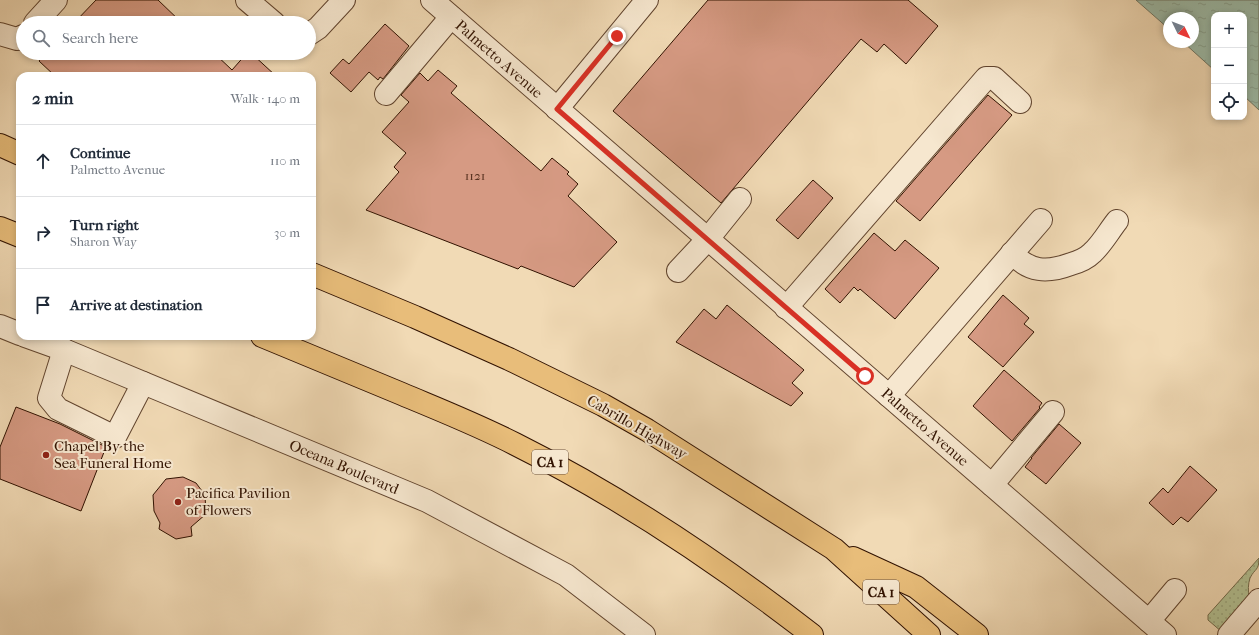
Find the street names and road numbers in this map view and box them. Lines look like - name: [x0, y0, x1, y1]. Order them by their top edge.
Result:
- street label: Palmetto Avenue: [452, 16, 547, 102]
- street label: Palmetto Avenue: [878, 384, 973, 470]
- street label: Cabrillo Highway: [584, 391, 691, 463]
- street label: Oceana Boulevard: [286, 436, 402, 499]
- road number: CA 1: [532, 450, 568, 474]
- road number: CA 1: [863, 580, 899, 604]

